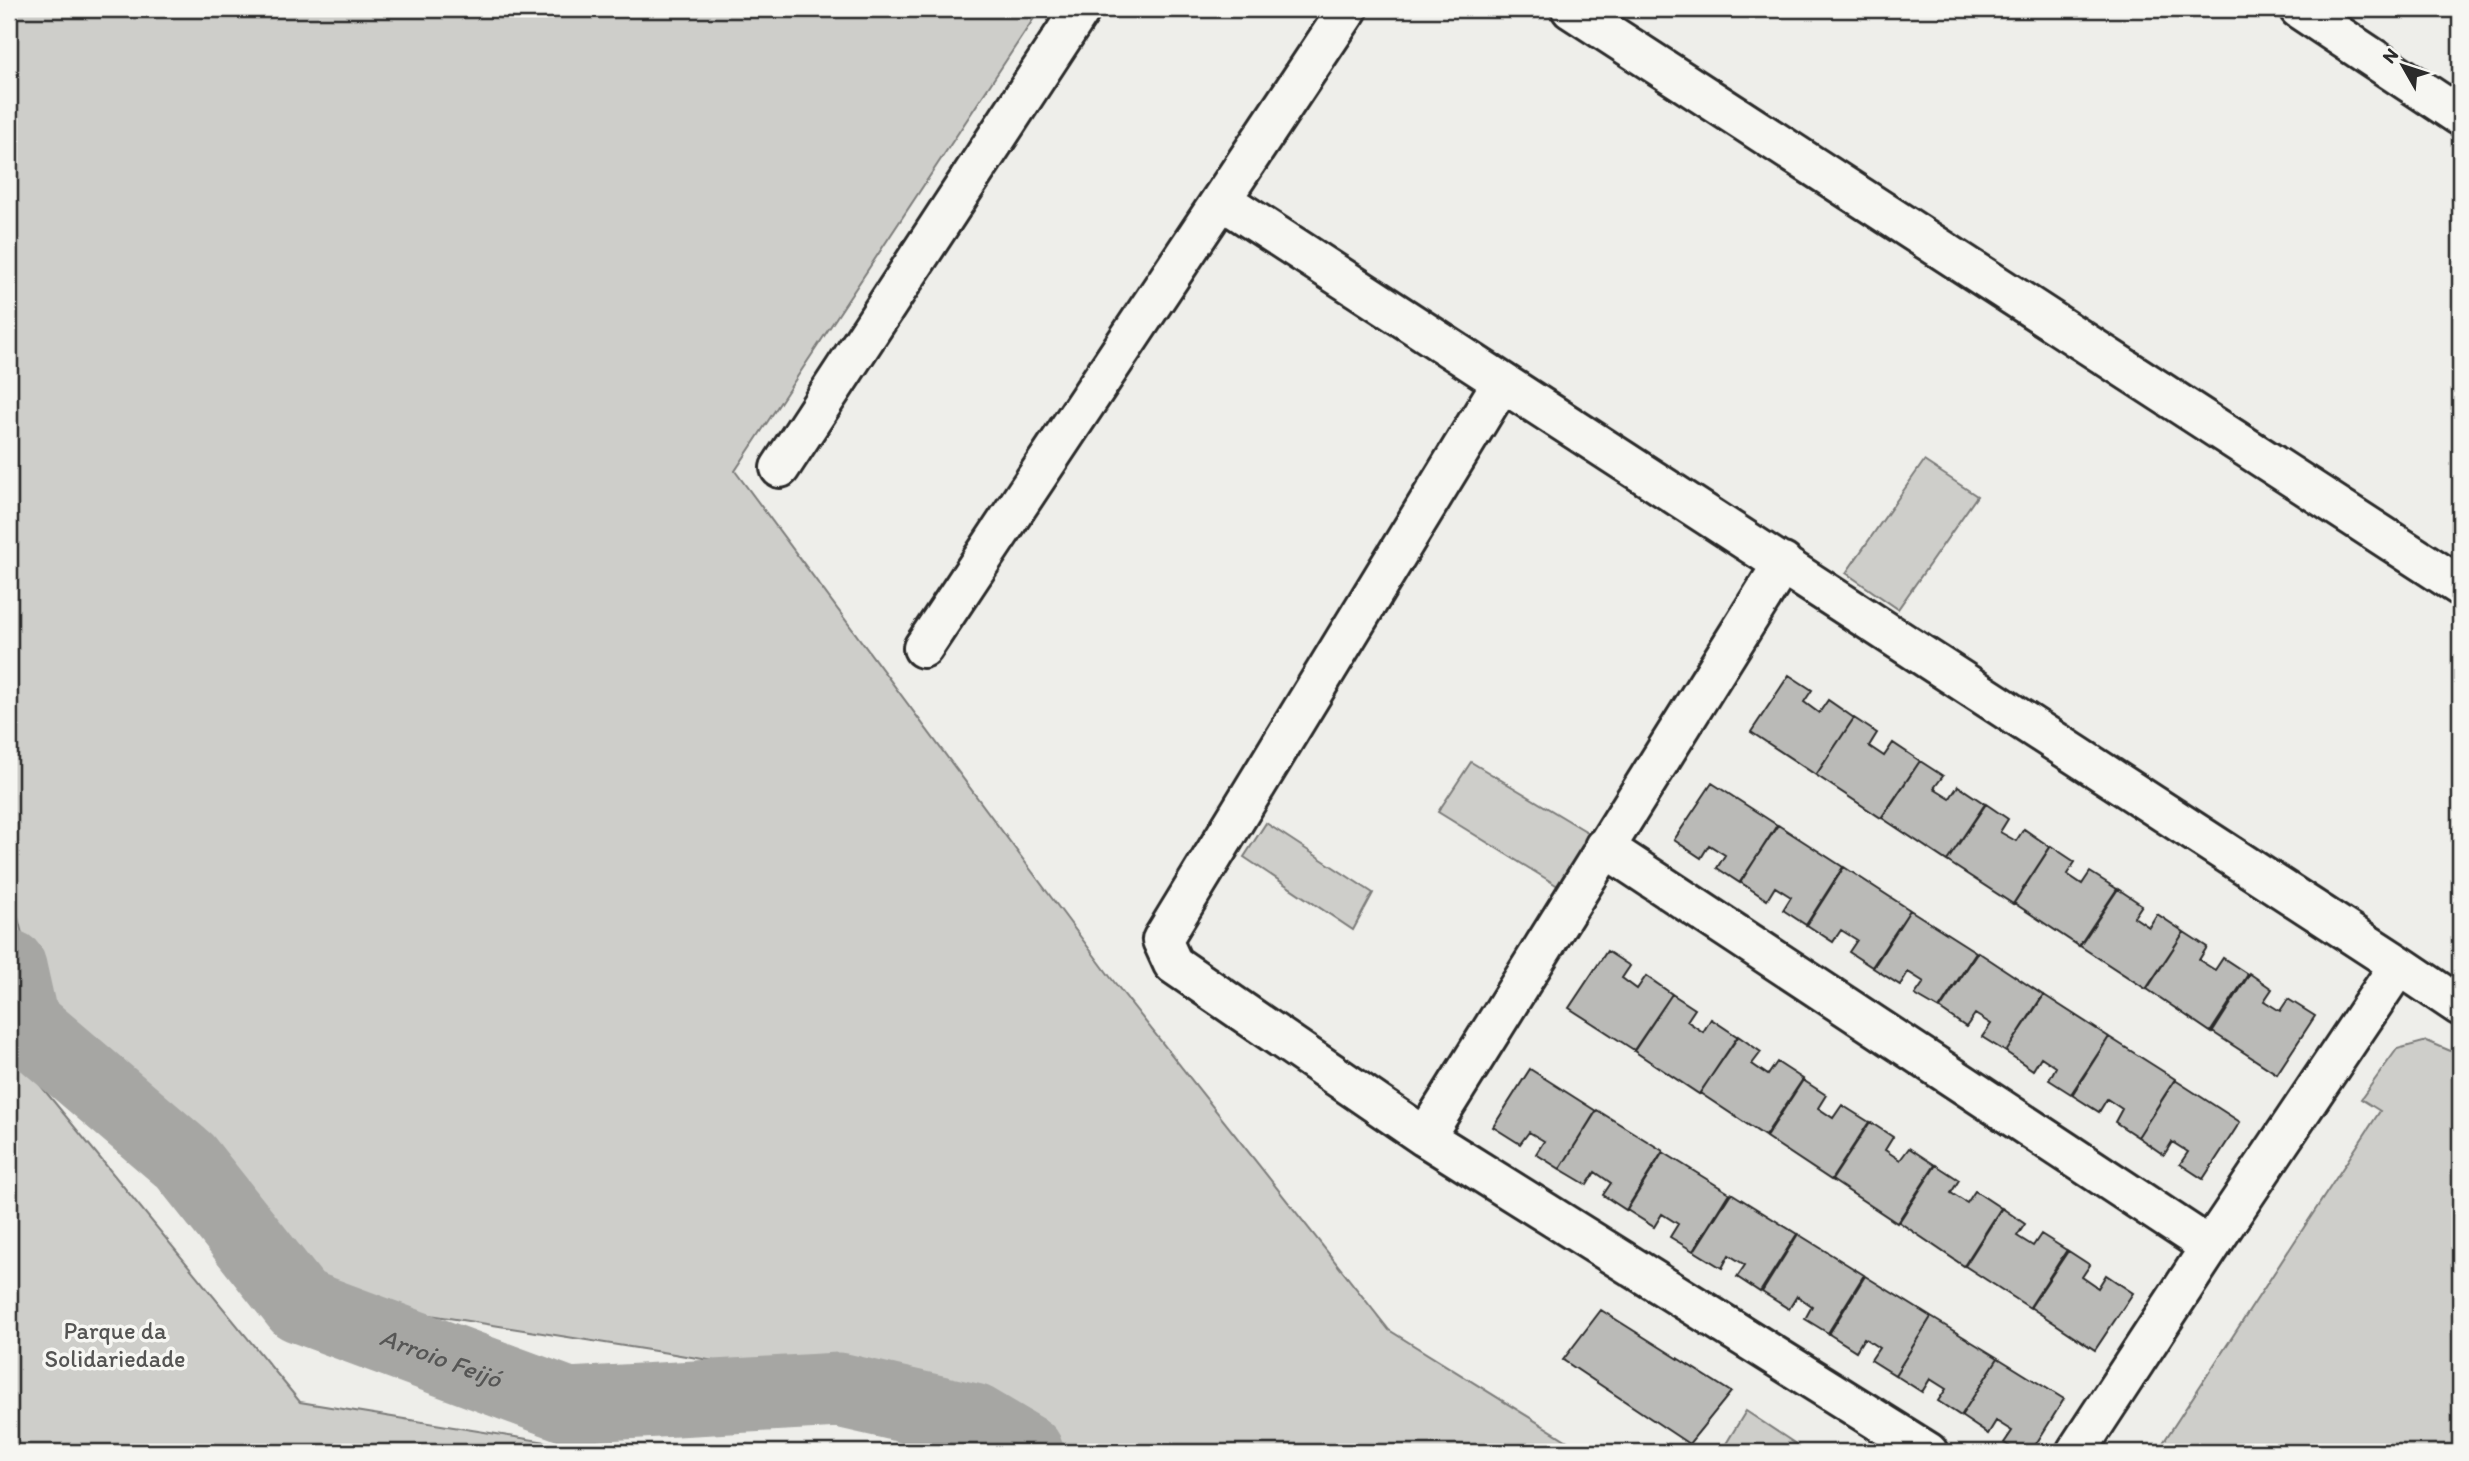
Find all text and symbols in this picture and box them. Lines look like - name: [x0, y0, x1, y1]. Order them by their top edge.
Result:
- north arrow: [2368, 32, 2438, 102]
- text: N: [2377, 43, 2403, 68]
- park label: Parque da Solidariedade: [44, 1316, 186, 1373]
- water label: Arroio Feijó: [376, 1321, 507, 1395]

